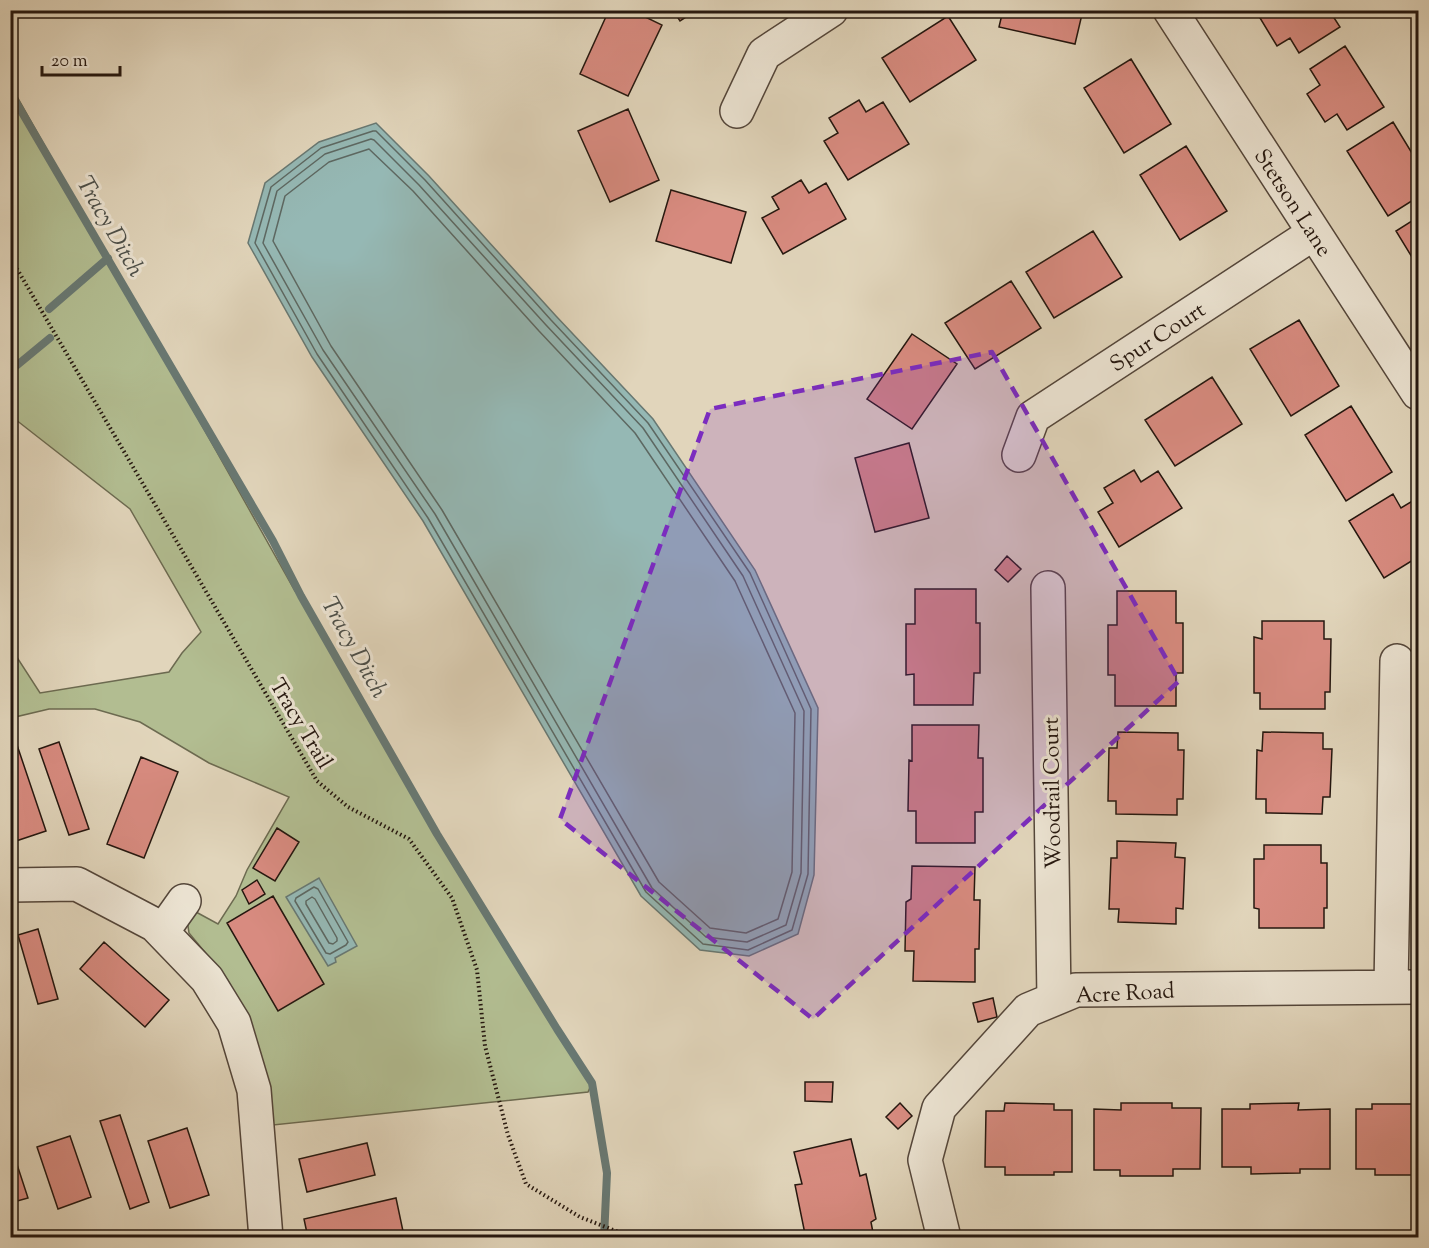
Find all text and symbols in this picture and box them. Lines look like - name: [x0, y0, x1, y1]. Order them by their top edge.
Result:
- scale bar: [42, 39, 120, 77]
- text: 20 m: [51, 49, 88, 75]
- street label: Stetson Lane: [1245, 143, 1338, 264]
- water label: Tracy Ditch: [67, 170, 152, 284]
- street label: Spur Court: [1104, 295, 1213, 381]
- water label: Tracy Ditch: [311, 591, 395, 705]
- street label: Tracy Trail: [260, 673, 339, 776]
- street label: Woodrail Court: [1037, 716, 1071, 869]
- street label: Acre Road: [1075, 976, 1176, 1014]

